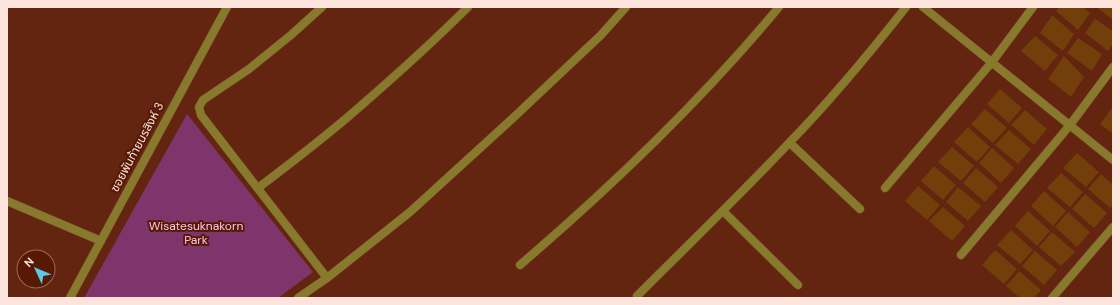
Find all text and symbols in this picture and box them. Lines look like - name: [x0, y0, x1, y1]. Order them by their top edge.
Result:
- street label: ซอยพันท้ายนรสิงห์ 3: [107, 99, 167, 195]
- park label: Wisatesuknakorn Park: [149, 218, 243, 248]
- north arrow: [16, 249, 56, 289]
- text: N: [21, 254, 37, 270]

